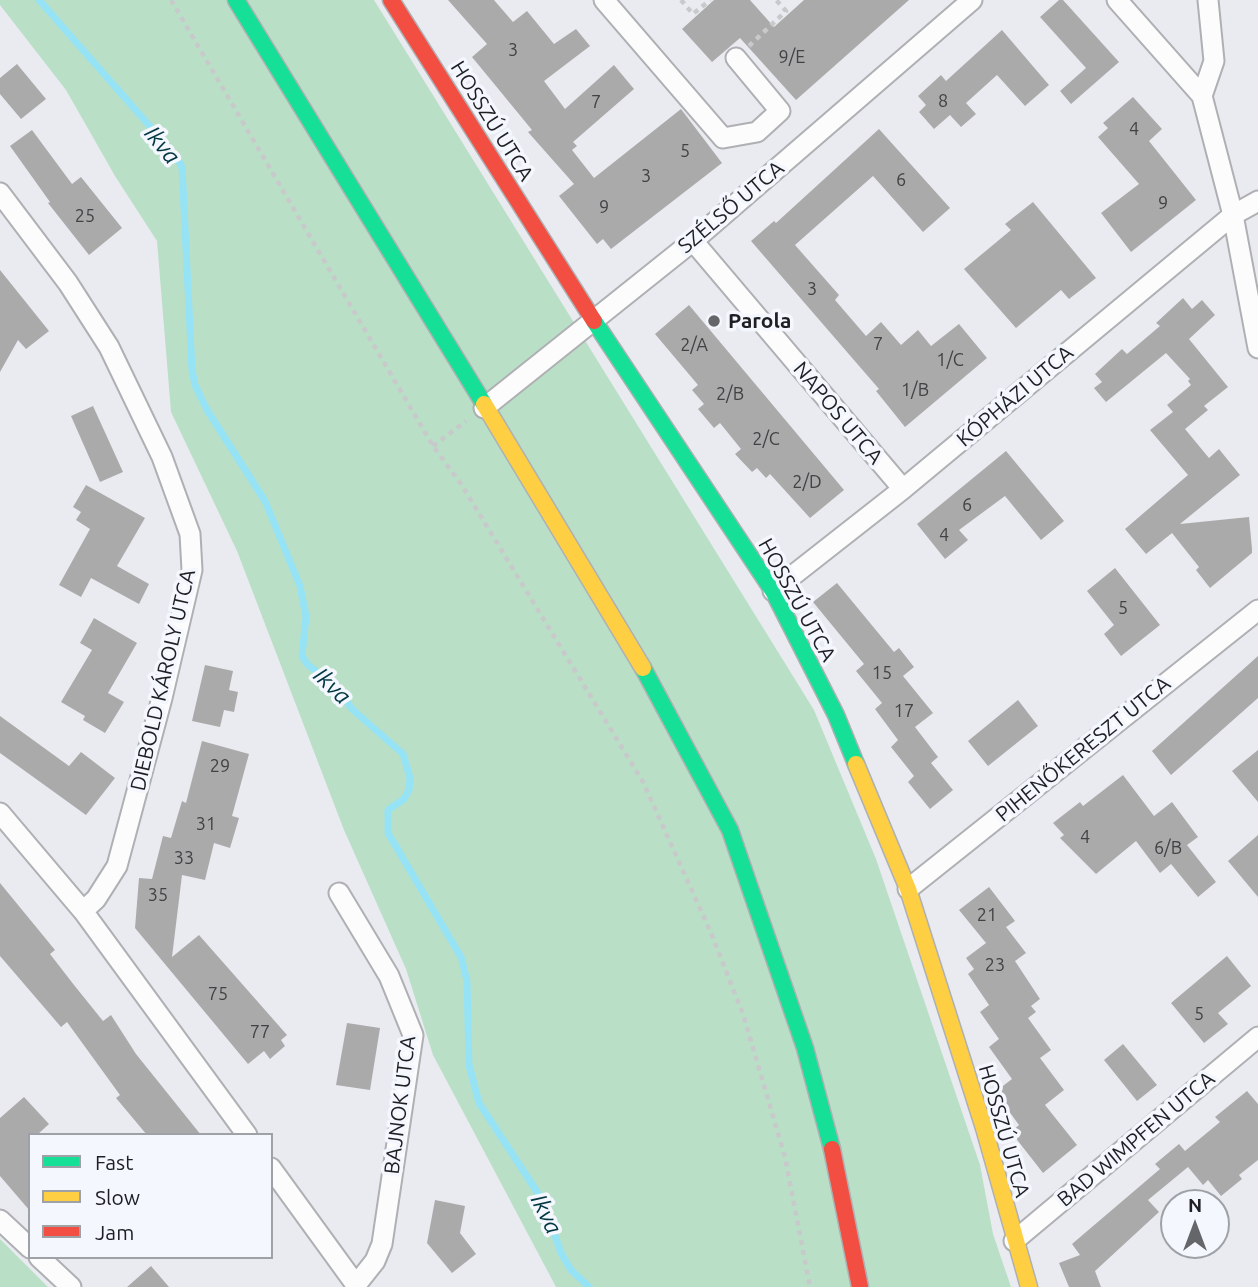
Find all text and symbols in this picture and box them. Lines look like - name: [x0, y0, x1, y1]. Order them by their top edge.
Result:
- house number: 3: [508, 39, 518, 61]
- house number: 9/E: [779, 46, 805, 68]
- street label: HOSSZÚ UTCA: [445, 56, 539, 186]
- house number: 8: [938, 90, 948, 112]
- house number: 7: [591, 91, 601, 113]
- house number: 4: [1129, 118, 1139, 140]
- water label: Ikva: [138, 120, 186, 170]
- house number: 5: [680, 140, 690, 162]
- street label: SZÉLSŐ UTCA: [673, 155, 789, 259]
- house number: 3: [641, 165, 651, 187]
- house number: 6: [896, 169, 906, 191]
- house number: 9: [1158, 192, 1168, 214]
- house number: 9: [599, 196, 609, 218]
- house number: 25: [75, 205, 95, 227]
- house number: 3: [807, 278, 817, 300]
- place label: Parola: [728, 308, 791, 334]
- marker: Parola: [706, 313, 722, 329]
- house number: 7: [873, 333, 883, 355]
- house number: 2/A: [680, 334, 708, 356]
- street label: KÓPHÁZI UTCA: [952, 340, 1078, 452]
- house number: 1/C: [936, 349, 964, 371]
- street label: NAPOS UTCA: [788, 357, 888, 469]
- house number: 1/B: [901, 379, 929, 401]
- house number: 2/B: [716, 383, 744, 405]
- house number: 2/C: [752, 428, 780, 450]
- house number: 2/D: [792, 471, 822, 493]
- house number: 6: [962, 494, 972, 516]
- house number: 4: [939, 524, 949, 546]
- street label: HOSSZÚ UTCA: [753, 534, 841, 666]
- street label: DIEBOLD KÁROLY UTCA: [125, 567, 201, 793]
- house number: 5: [1118, 597, 1128, 619]
- water label: Ikva: [308, 662, 356, 710]
- house number: 15: [872, 662, 892, 684]
- street label: PIHENŐKERESZT UTCA: [991, 671, 1175, 827]
- house number: 17: [894, 700, 914, 722]
- house number: 29: [210, 755, 230, 777]
- house number: 31: [196, 813, 216, 835]
- house number: 4: [1080, 826, 1090, 848]
- house number: 6/B: [1154, 837, 1182, 859]
- house number: 33: [174, 847, 194, 869]
- house number: 35: [148, 884, 168, 906]
- house number: 21: [977, 904, 997, 926]
- house number: 23: [985, 954, 1005, 976]
- house number: 75: [208, 983, 228, 1005]
- house number: 5: [1194, 1003, 1204, 1025]
- house number: 77: [250, 1021, 270, 1043]
- street label: BAJNOK UTCA: [379, 1034, 421, 1176]
- street label: HOSSZÚ UTCA: [973, 1062, 1035, 1200]
- street label: BAD WIMPFEN UTCA: [1052, 1066, 1220, 1212]
- legend: [28, 1133, 273, 1259]
- text: Fast: [95, 1150, 133, 1174]
- text: Slow: [95, 1185, 140, 1209]
- north arrow: [1160, 1189, 1230, 1259]
- water label: Ikva: [525, 1190, 567, 1238]
- text: Jam: [95, 1220, 134, 1244]

